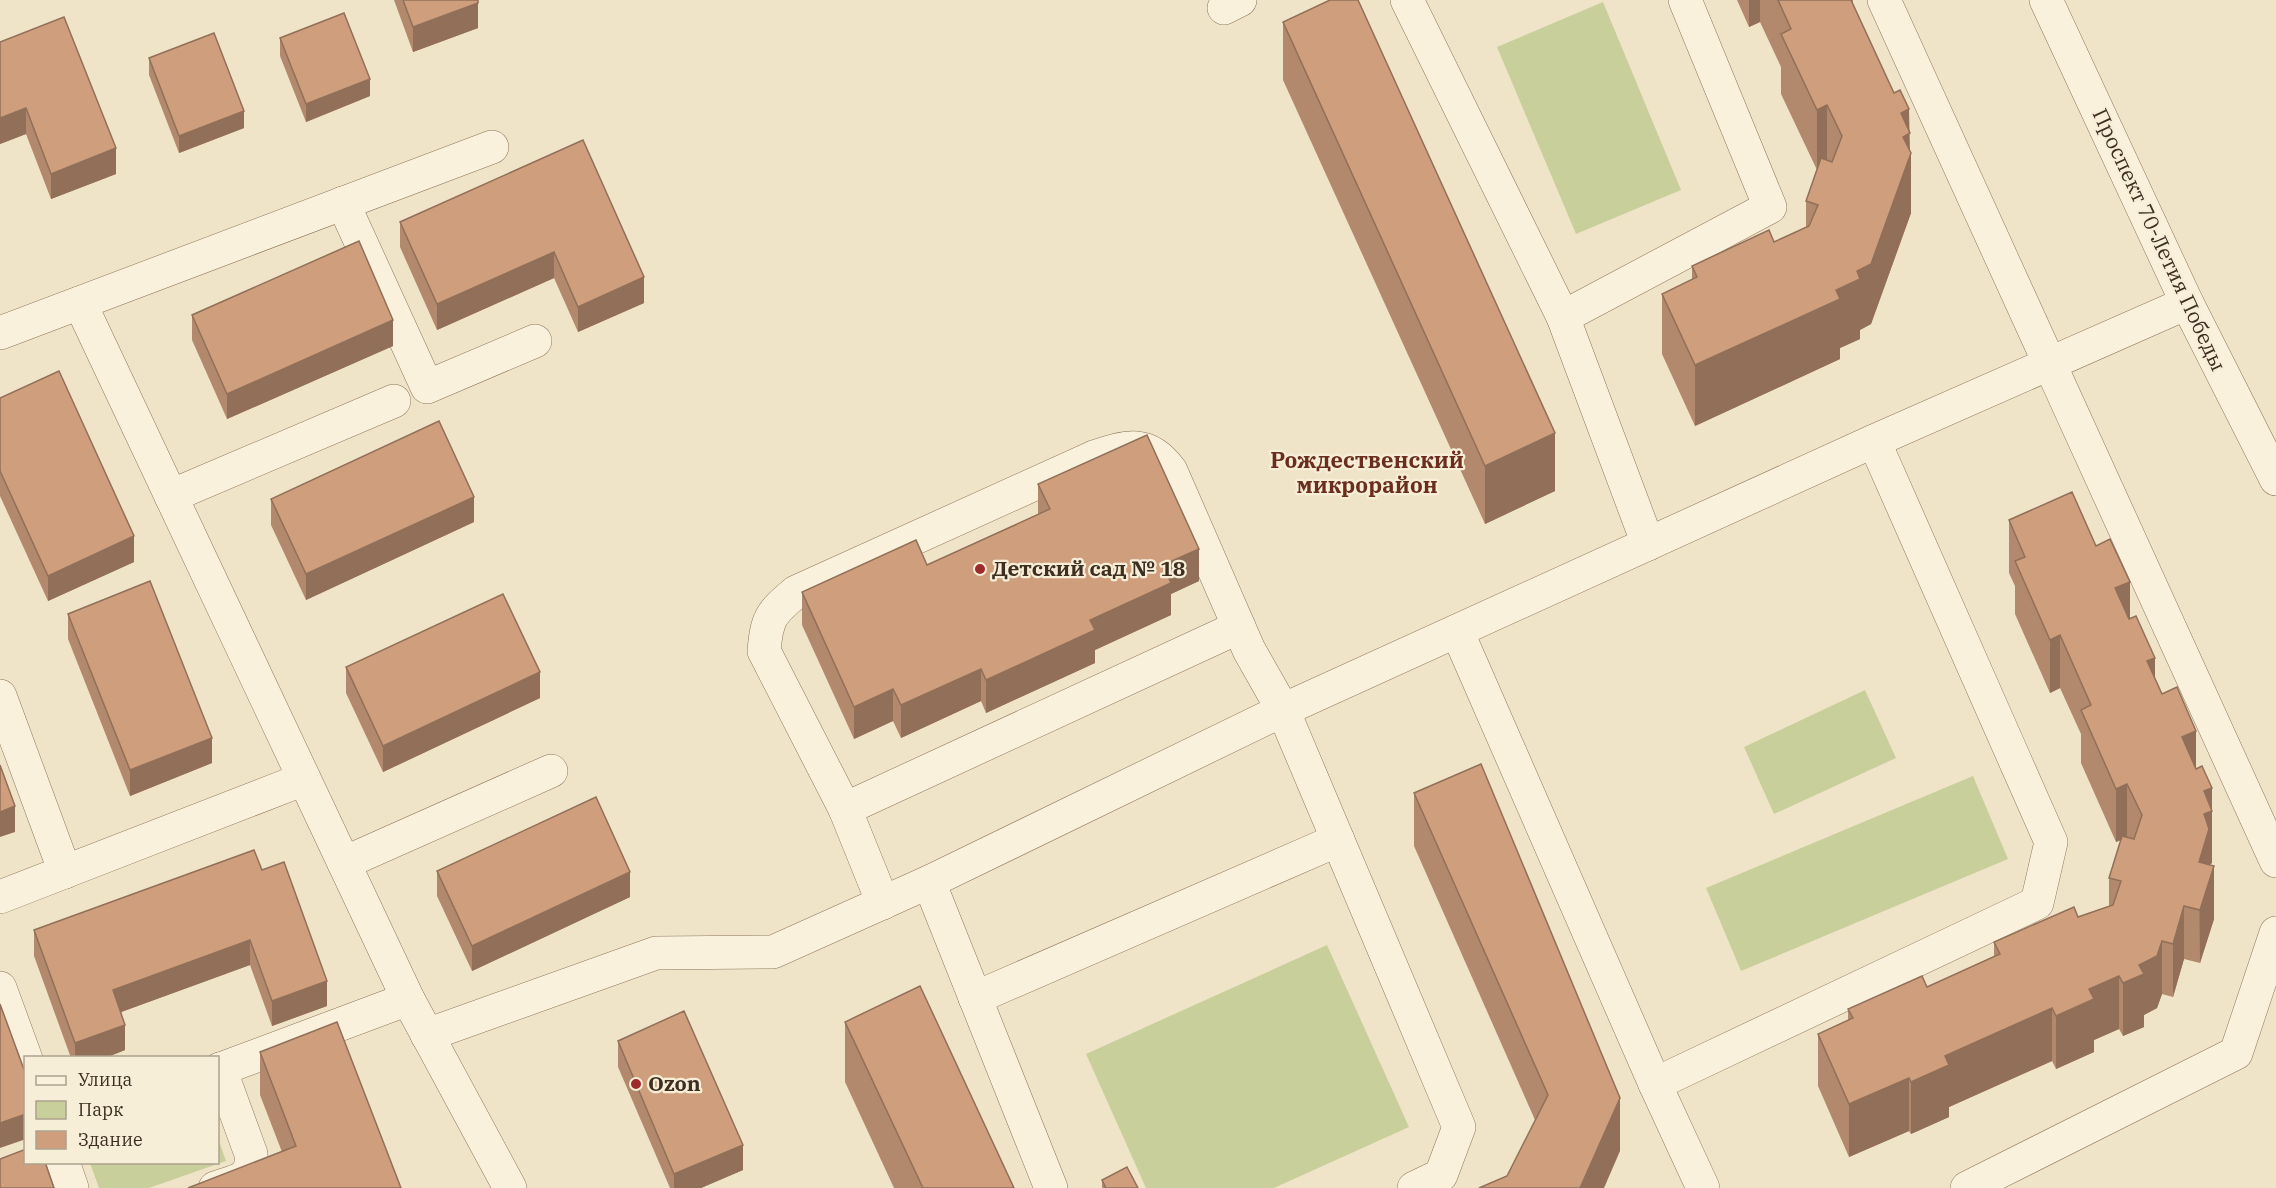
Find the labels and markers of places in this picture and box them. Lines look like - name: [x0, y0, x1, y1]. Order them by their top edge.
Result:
- place label: Детский сад № 18: [992, 554, 1185, 582]
- marker: Детский сад № 18: [973, 562, 987, 576]
- place label: Ozon: [648, 1069, 701, 1097]
- marker: Ozon: [629, 1077, 643, 1091]

